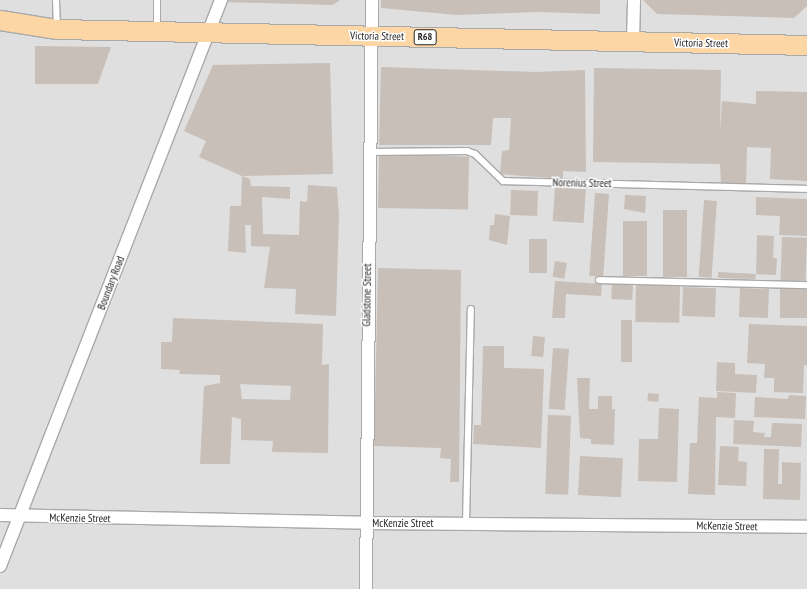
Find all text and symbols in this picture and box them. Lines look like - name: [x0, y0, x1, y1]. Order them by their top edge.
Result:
- street label: Victoria Street: [350, 29, 404, 43]
- road number: R68: [413, 29, 437, 45]
- street label: Victoria Street: [674, 36, 728, 50]
- street label: Norenius Street: [552, 176, 612, 190]
- street label: Boundary Road: [95, 254, 127, 312]
- street label: Gladstone Street: [360, 263, 374, 327]
- street label: McKenzie Street: [49, 511, 111, 525]
- street label: McKenzie Street: [372, 516, 434, 530]
- street label: McKenzie Street: [696, 519, 758, 533]

